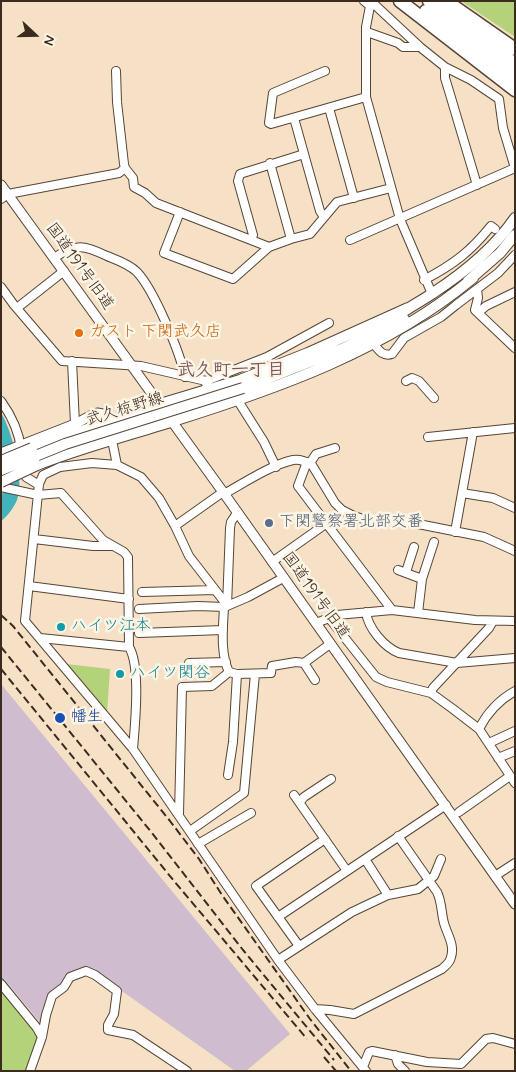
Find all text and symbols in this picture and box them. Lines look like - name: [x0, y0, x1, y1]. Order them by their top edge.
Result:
- north arrow: [10, 10, 60, 60]
- text: N: [39, 33, 59, 48]
- street label: 国道191号旧道: [41, 220, 117, 314]
- place label: ガスト 下関武久店: [89, 323, 221, 343]
- marker: ガスト 下関武久店: [73, 327, 85, 339]
- district label: 武久町一丁目: [177, 360, 285, 382]
- street label: 武久椋野線: [84, 389, 166, 431]
- place label: 下関警察署北部交番: [279, 513, 423, 533]
- marker: 下関警察署北部交番: [263, 517, 275, 529]
- street label: 国道191号旧道: [277, 549, 353, 643]
- place label: ハイツ江本: [71, 617, 151, 637]
- marker: ハイツ江本: [55, 621, 67, 633]
- place label: ハイツ関谷: [130, 664, 210, 684]
- marker: ハイツ関谷: [114, 668, 126, 680]
- place label: 幡生: [71, 708, 103, 728]
- marker: 幡生: [53, 711, 67, 725]

